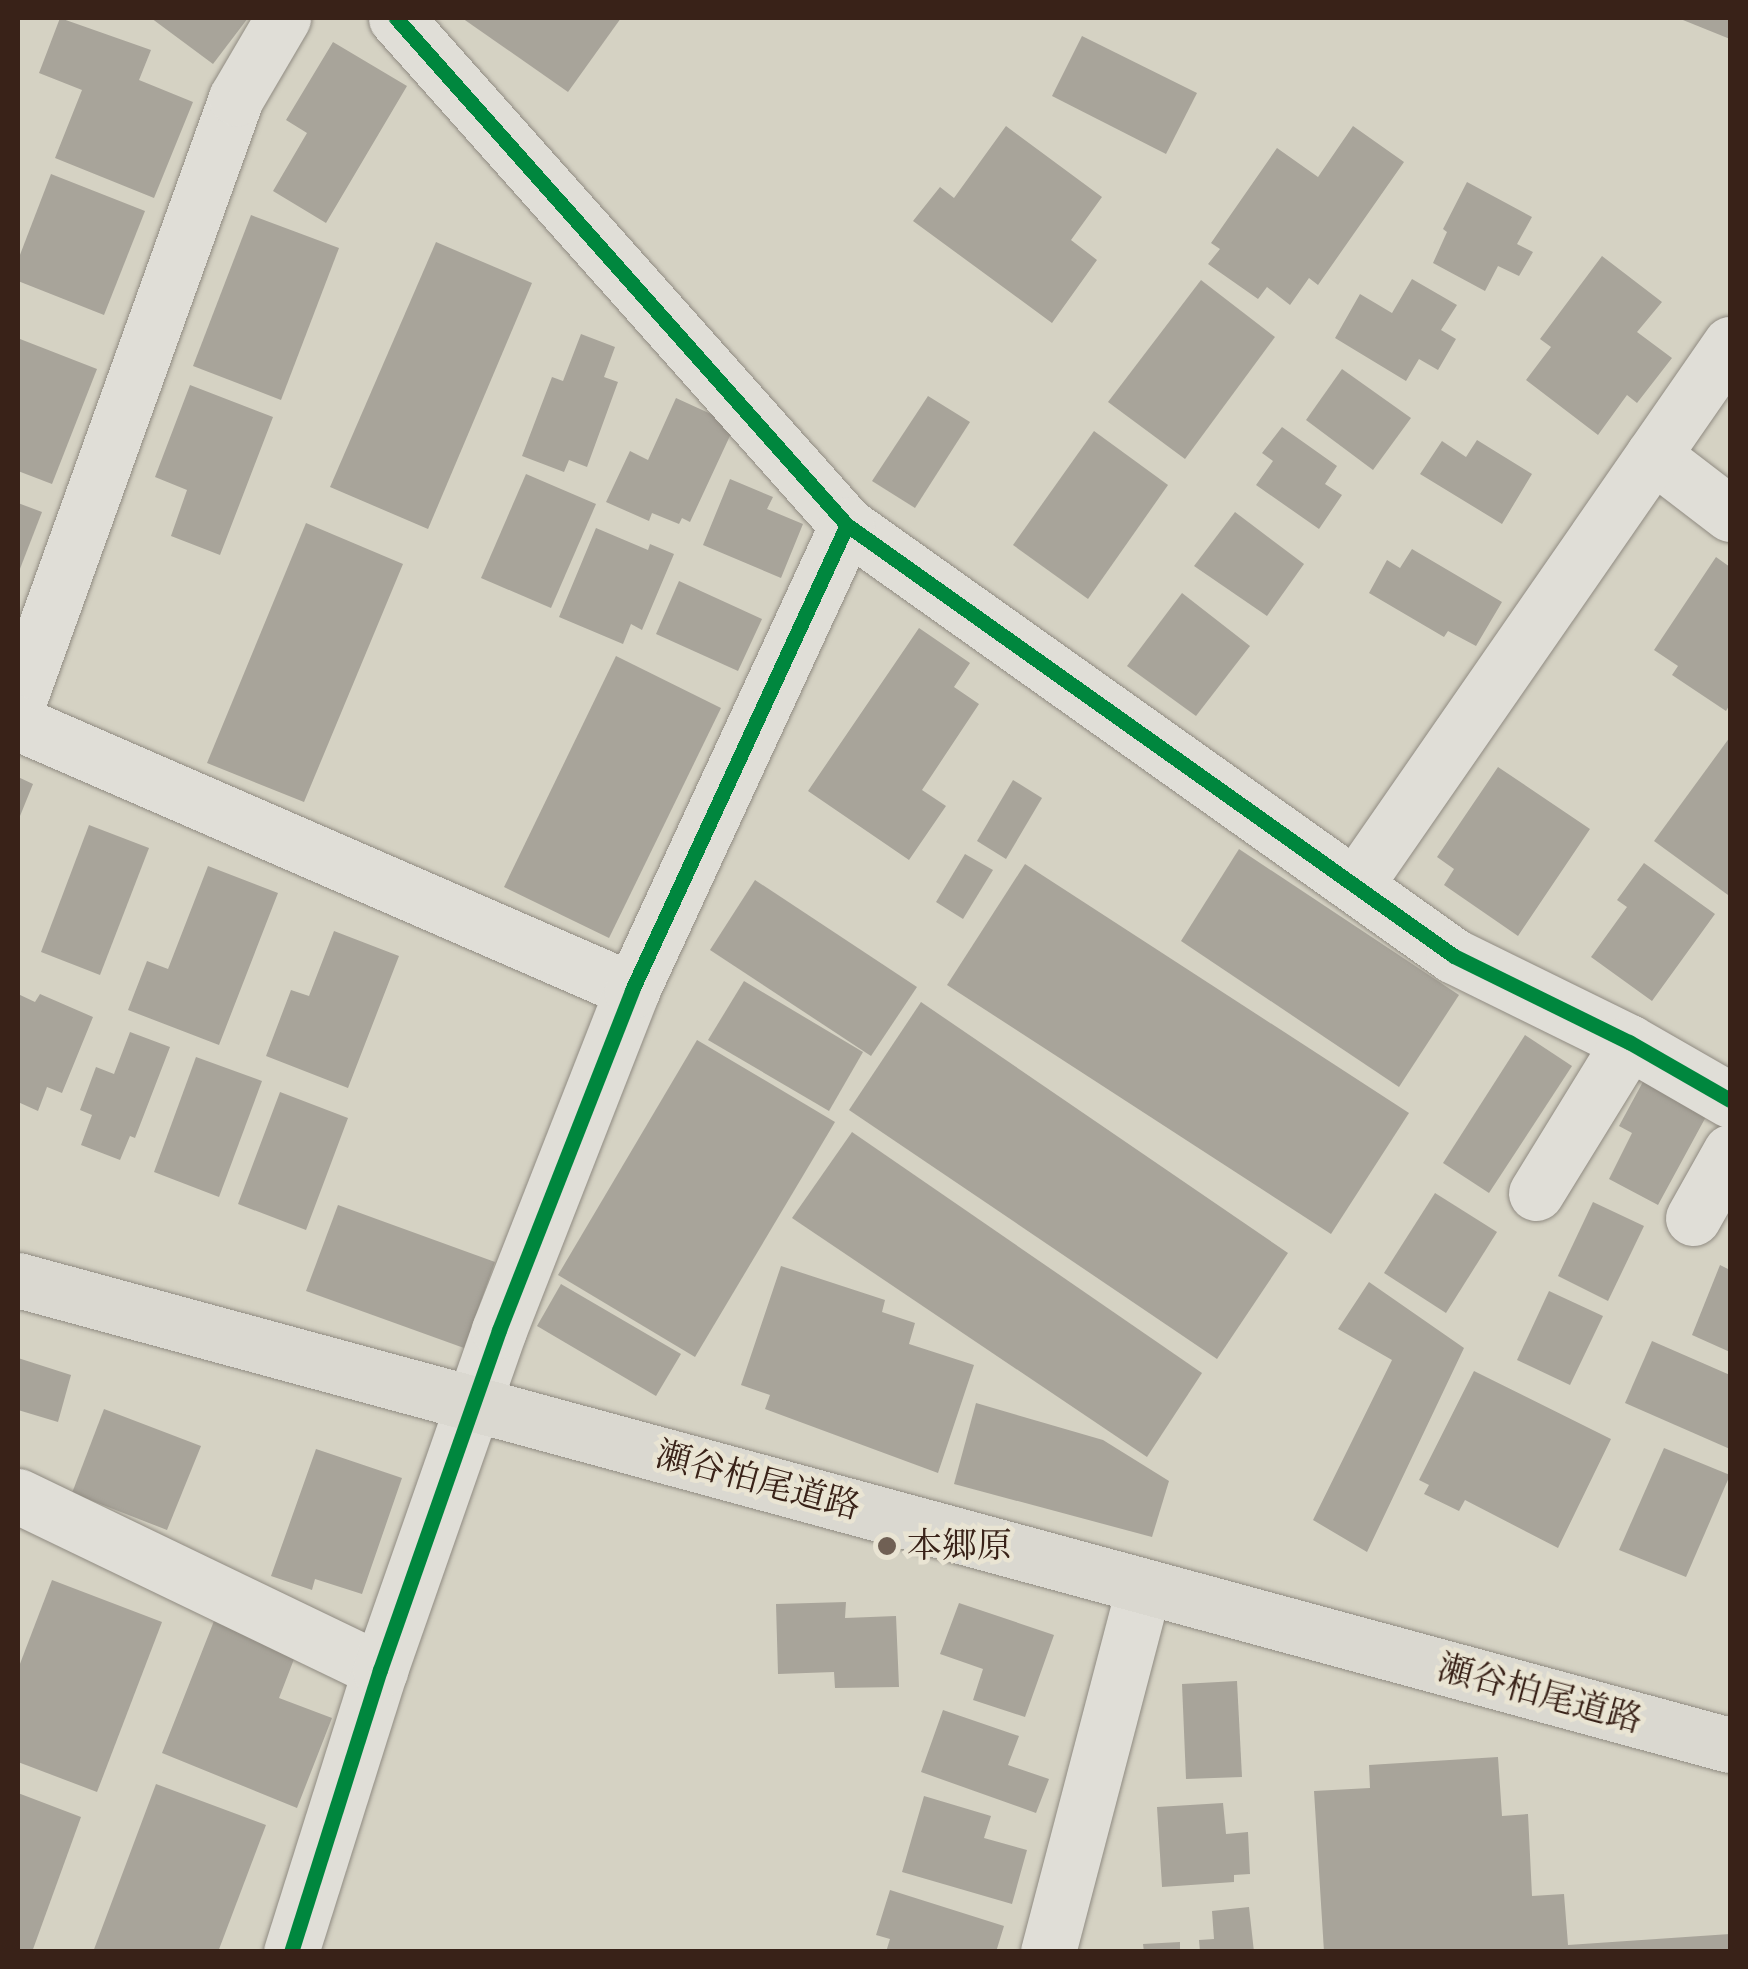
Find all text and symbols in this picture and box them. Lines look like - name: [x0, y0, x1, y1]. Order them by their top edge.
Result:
- street label: 瀬谷柏尾道路: [651, 1434, 865, 1528]
- place label: 本郷原: [907, 1525, 1012, 1567]
- marker: 本郷原: [876, 1535, 898, 1557]
- street label: 瀬谷柏尾道路: [1433, 1647, 1647, 1741]

